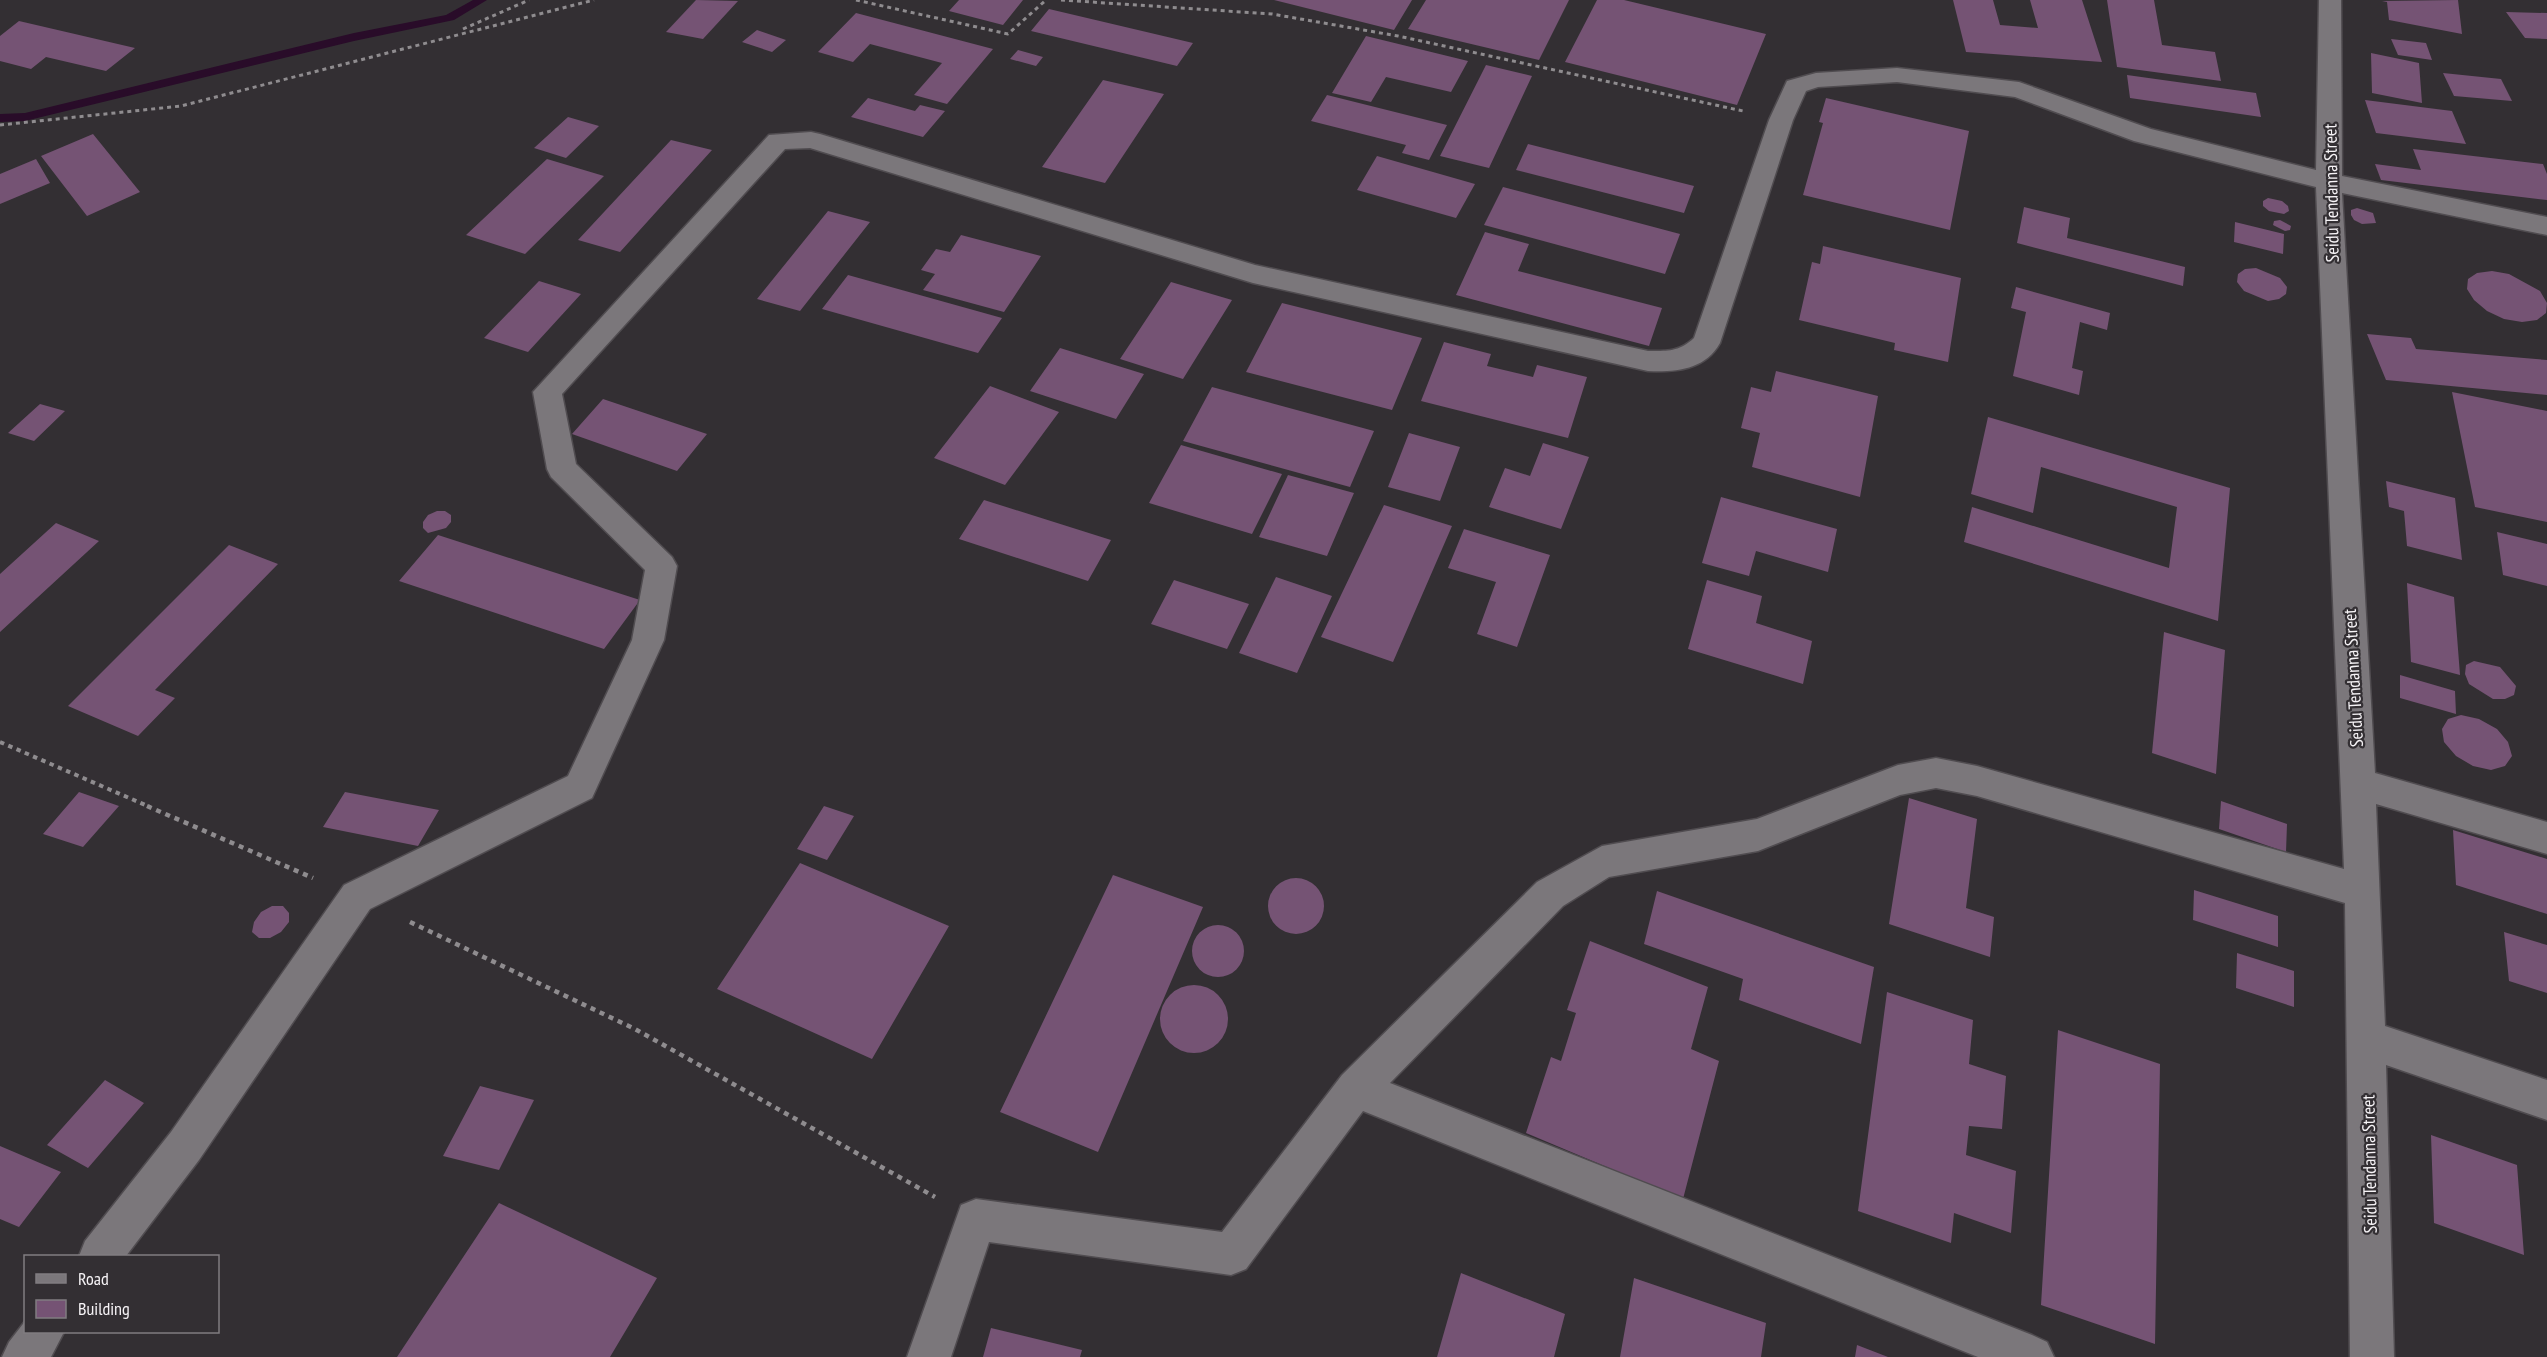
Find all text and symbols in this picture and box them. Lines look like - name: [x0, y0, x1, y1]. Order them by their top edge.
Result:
- street label: Seidu Tendanna Street: [2318, 123, 2344, 262]
- street label: Seidu Tendanna Street: [2338, 608, 2368, 748]
- street label: Seidu Tendanna Street: [2356, 1094, 2382, 1233]
- legend: [24, 1255, 219, 1333]
- text: Road: [78, 1267, 109, 1290]
- text: Building: [78, 1297, 130, 1320]

